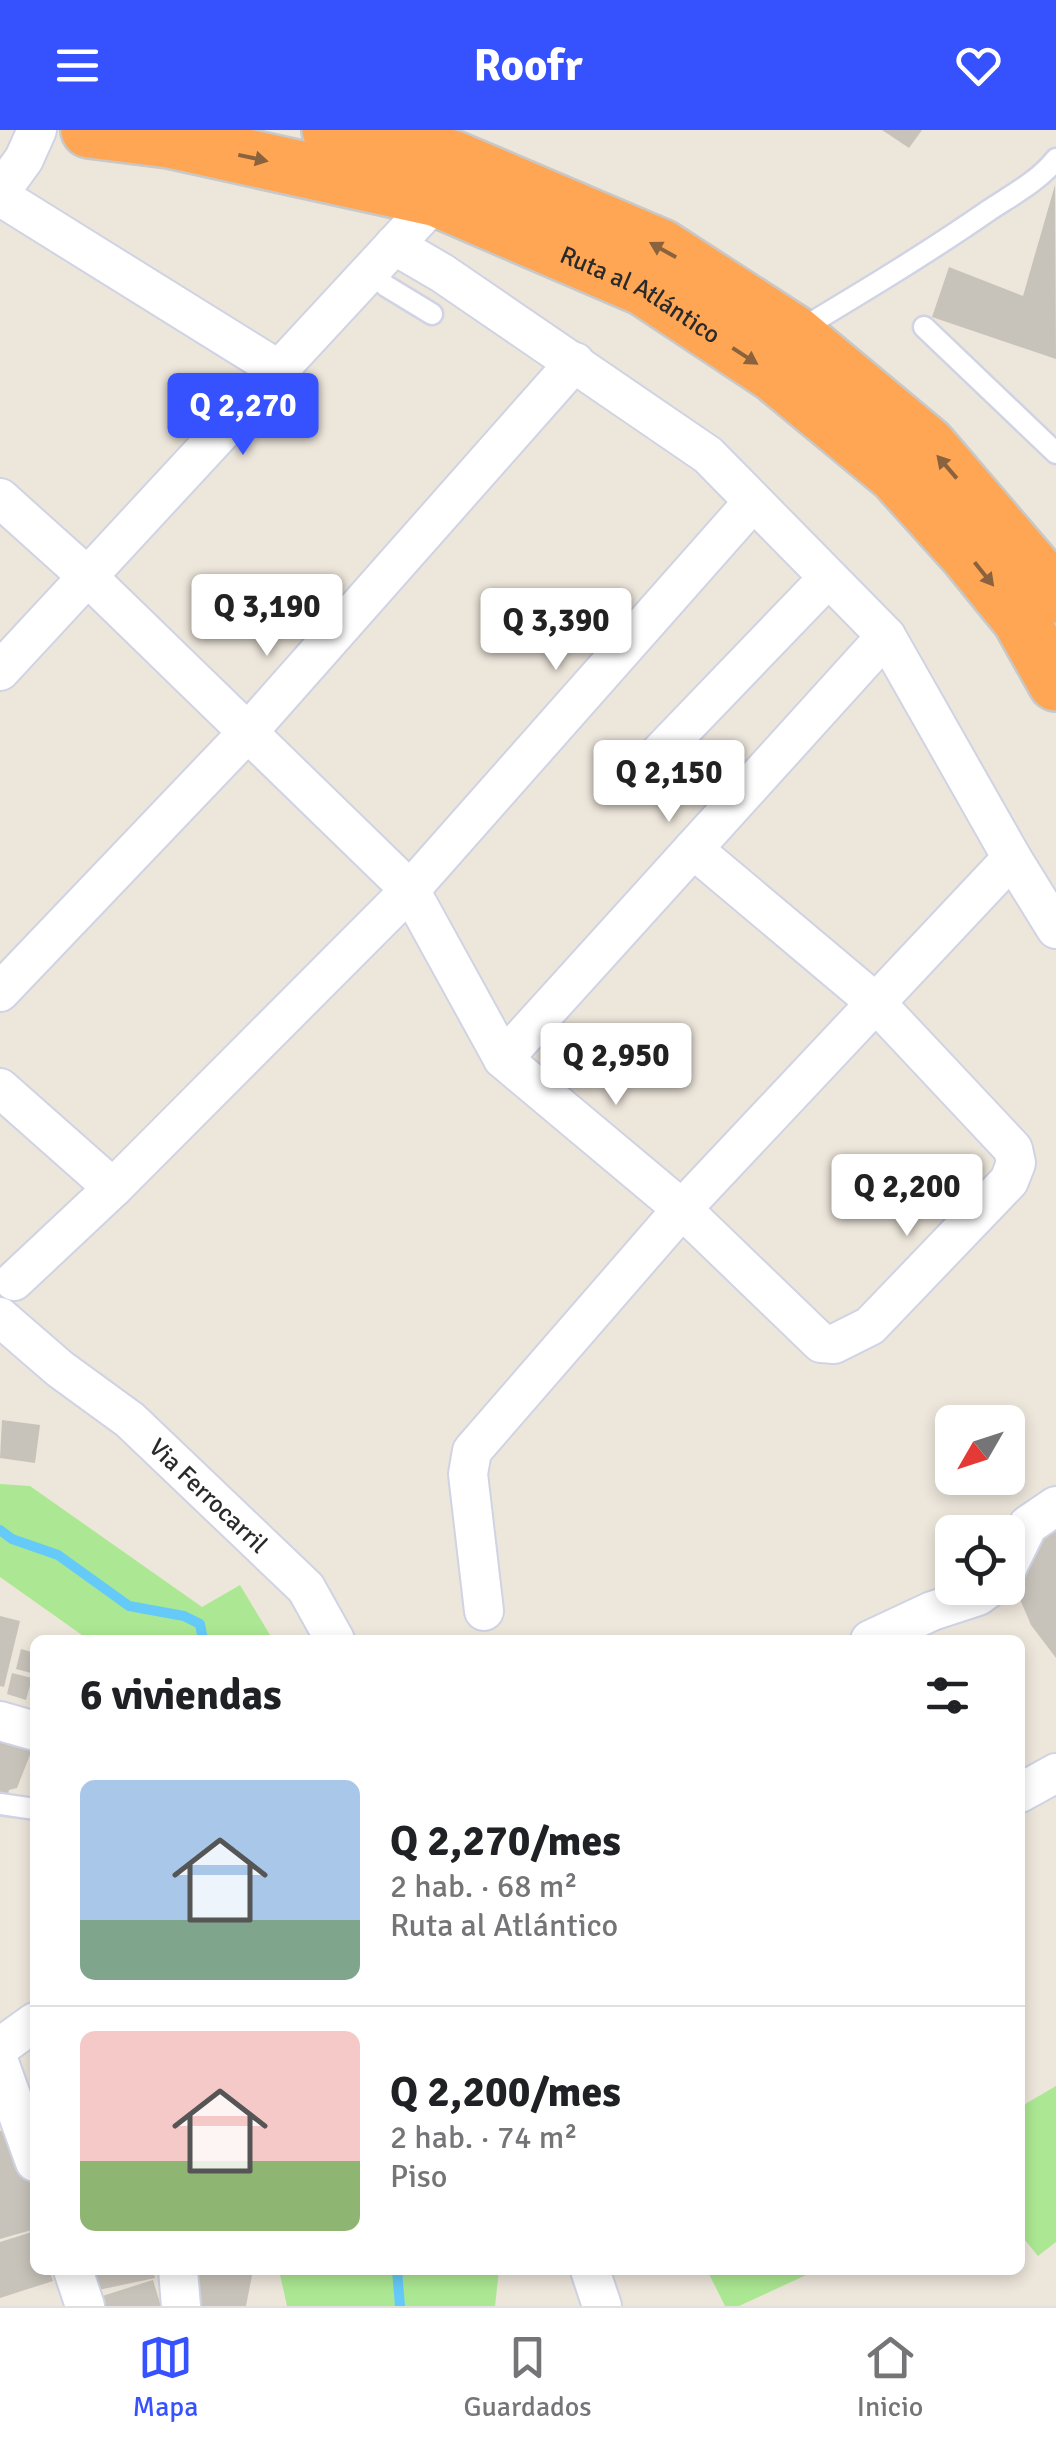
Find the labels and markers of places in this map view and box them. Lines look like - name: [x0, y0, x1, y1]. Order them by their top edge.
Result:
- pin: Q 2,270: [151, 373, 335, 458]
- pin: Q 3,190: [175, 574, 359, 659]
- pin: Q 3,390: [464, 588, 648, 673]
- pin: Q 2,150: [577, 740, 761, 825]
- pin: Q 2,950: [524, 1023, 708, 1108]
- pin: Q 2,200: [815, 1154, 999, 1239]

